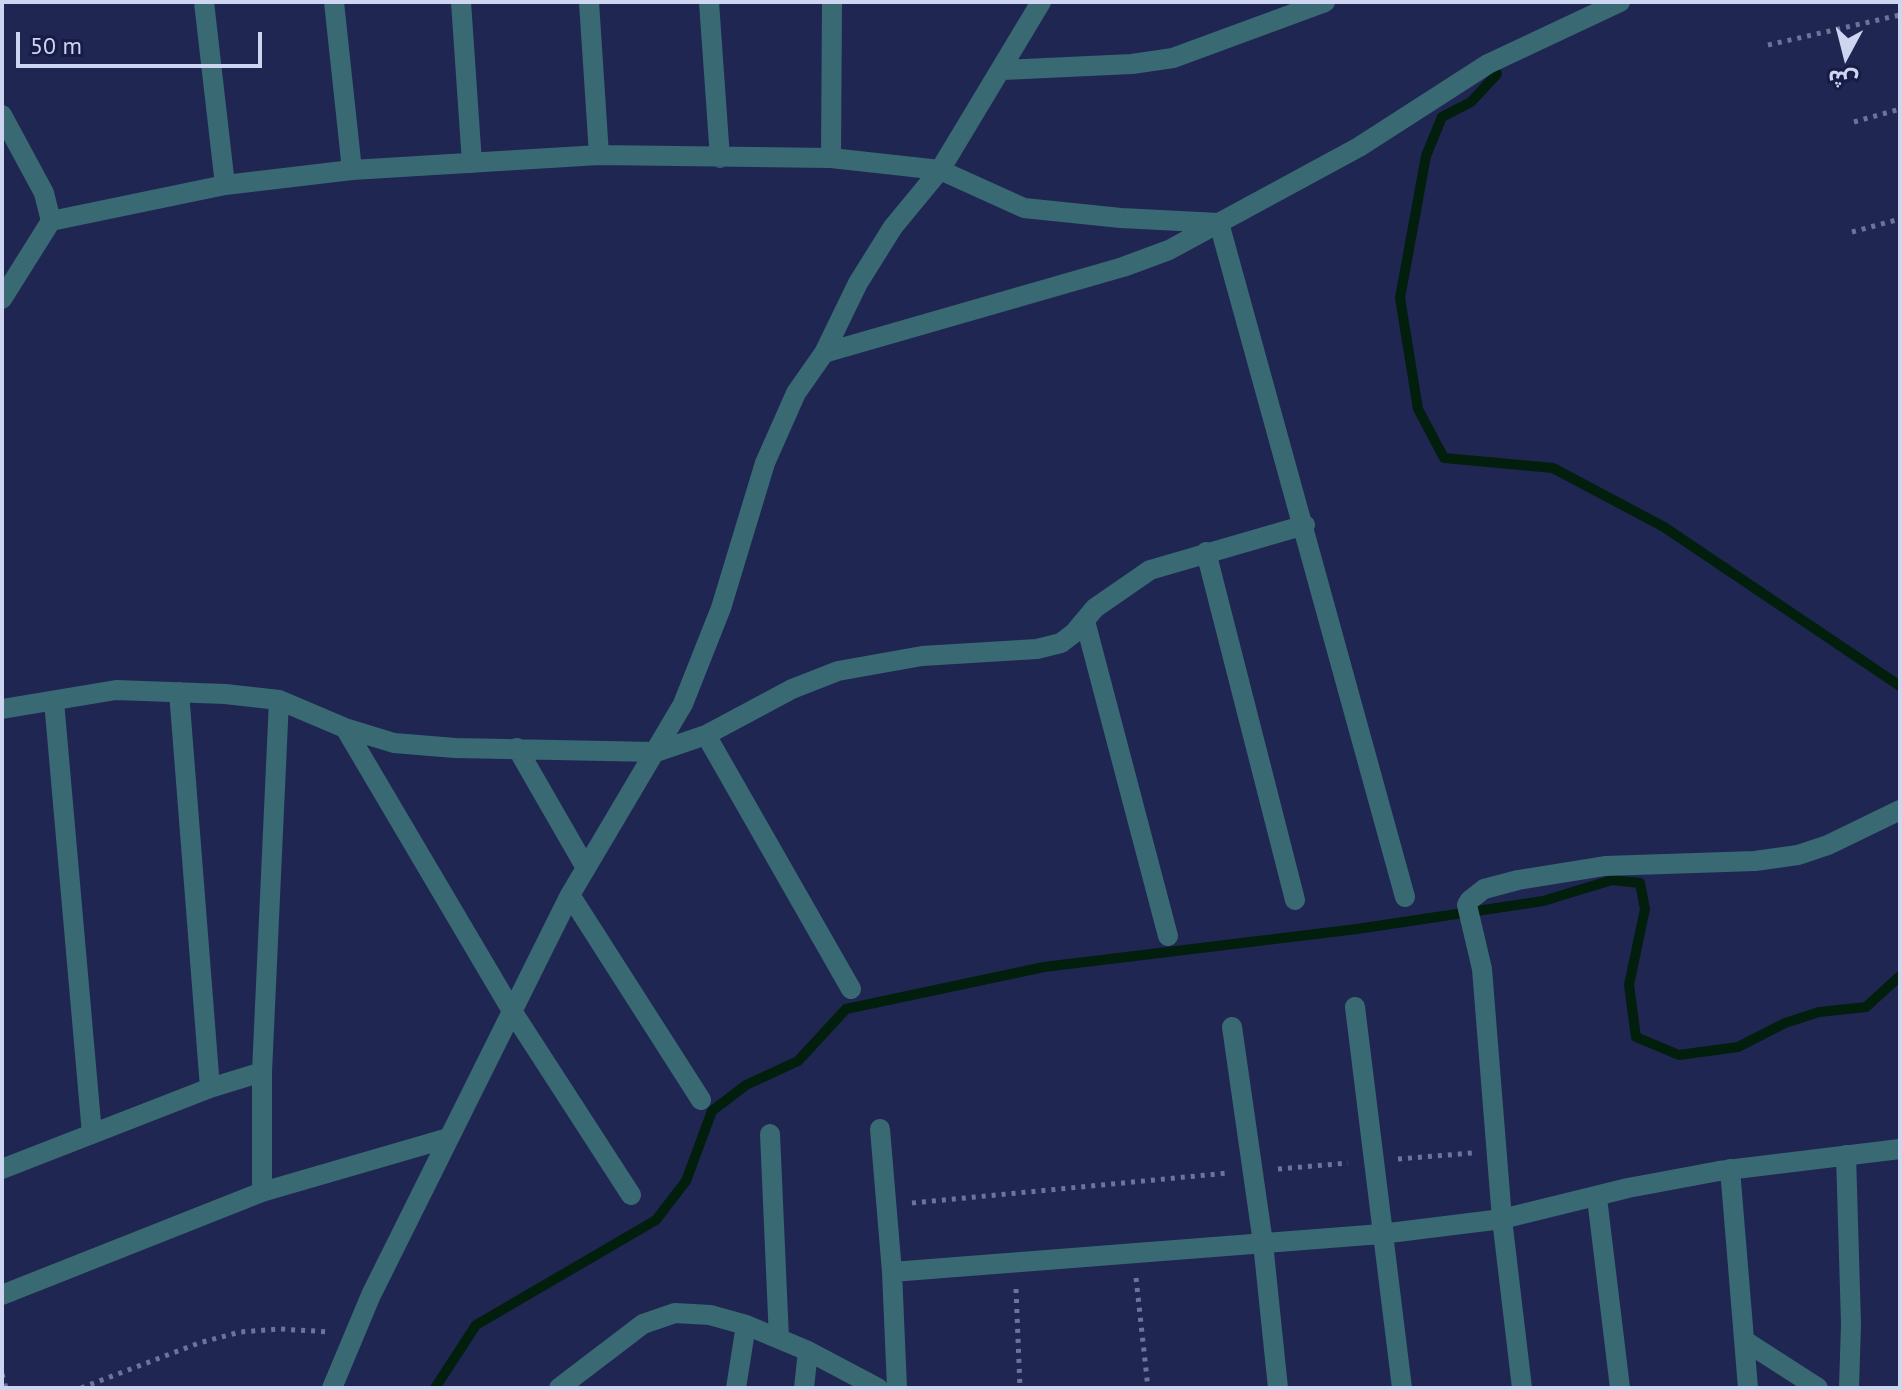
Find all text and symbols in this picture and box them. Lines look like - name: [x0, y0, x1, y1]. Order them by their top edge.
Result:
- scale bar: [20, 16, 266, 66]
- north arrow: [1806, 16, 1886, 96]
- text: 50 m: [30, 30, 82, 61]
- text: ش: [1826, 64, 1860, 96]

